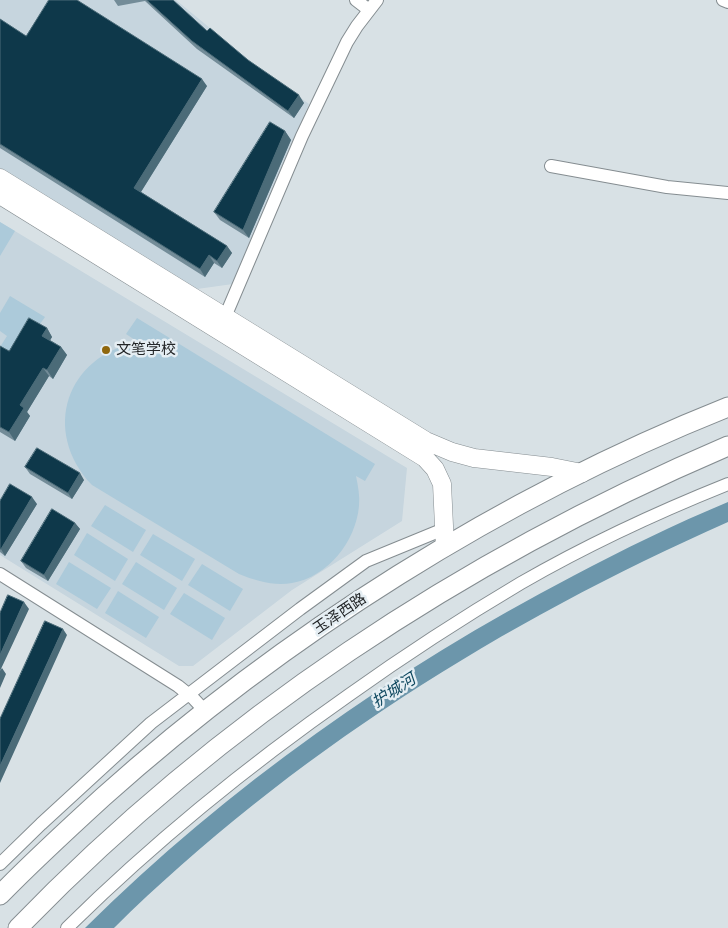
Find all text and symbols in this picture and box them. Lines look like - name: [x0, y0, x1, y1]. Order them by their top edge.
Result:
- place label: 文笔学校: [116, 341, 176, 359]
- marker: 文笔学校: [100, 344, 112, 356]
- street label: 玉泽西路: [310, 590, 370, 638]
- water label: 护城河: [369, 670, 419, 712]

